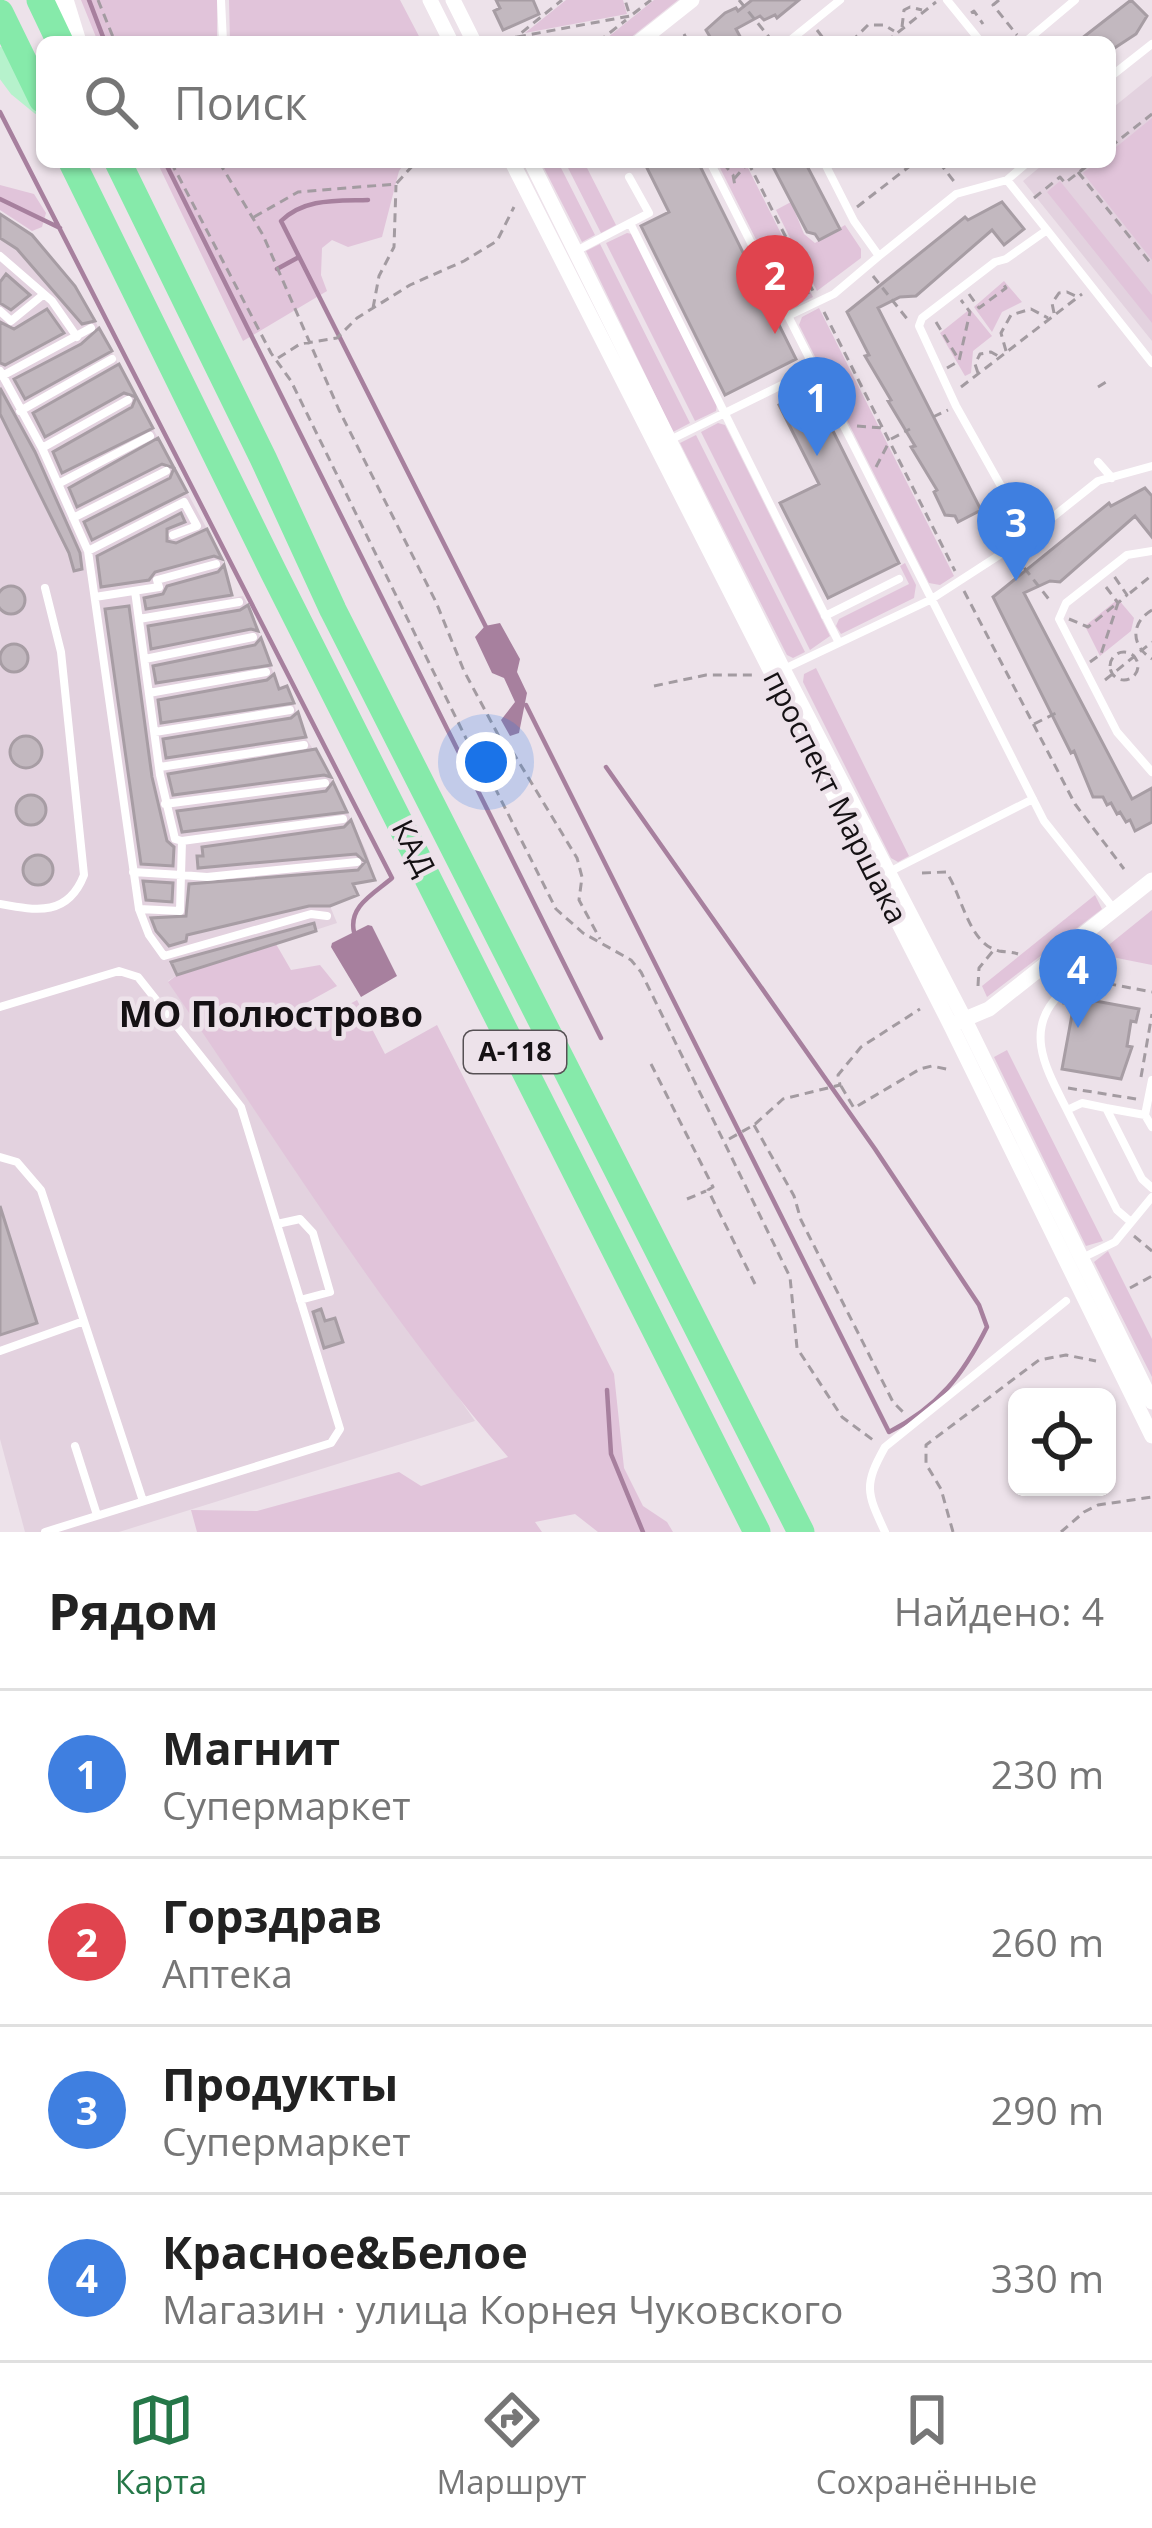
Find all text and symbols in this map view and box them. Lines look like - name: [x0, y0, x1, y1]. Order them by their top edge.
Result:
- search box: [36, 36, 1116, 168]
- icon: search: [78, 69, 144, 135]
- text: Поиск: [174, 72, 307, 133]
- pin: 2: [736, 235, 814, 334]
- pin: 1: [778, 357, 856, 456]
- pin: 3: [977, 482, 1055, 581]
- street label: проспект Маршака: [755, 662, 918, 930]
- your location: [456, 732, 516, 792]
- street label: КАД: [383, 812, 446, 882]
- pin: 4: [1039, 929, 1117, 1028]
- district label: МО Полюстрово: [119, 989, 423, 1038]
- road number: А-118: [464, 1031, 566, 1073]
- map controls: [1008, 1388, 1116, 1496]
- button: locate: [1008, 1388, 1116, 1496]
- text: Рядом: [48, 1575, 219, 1645]
- text: Найдено: 4: [894, 1584, 1104, 1637]
- text: Магнит: [162, 1717, 340, 1778]
- text: 1: [76, 1747, 98, 1800]
- text: 230 m: [991, 1747, 1104, 1800]
- text: Супермаркет: [162, 1778, 411, 1831]
- text: Горздрав: [162, 1885, 382, 1946]
- text: 2: [76, 1915, 98, 1968]
- text: 260 m: [991, 1915, 1104, 1968]
- text: Аптека: [162, 1946, 293, 1999]
- text: Продукты: [162, 2053, 398, 2114]
- text: 3: [76, 2083, 98, 2136]
- text: 290 m: [991, 2083, 1104, 2136]
- text: Супермаркет: [162, 2114, 411, 2167]
- text: Красное&Белое: [162, 2221, 528, 2282]
- text: 4: [76, 2251, 98, 2304]
- text: 330 m: [991, 2251, 1104, 2304]
- text: Магазин · улица Корнея Чуковского: [162, 2282, 844, 2335]
- tab: Карта: [115, 2387, 207, 2504]
- tab: Маршрут: [437, 2387, 586, 2504]
- tab: Сохранённые: [816, 2387, 1037, 2504]

